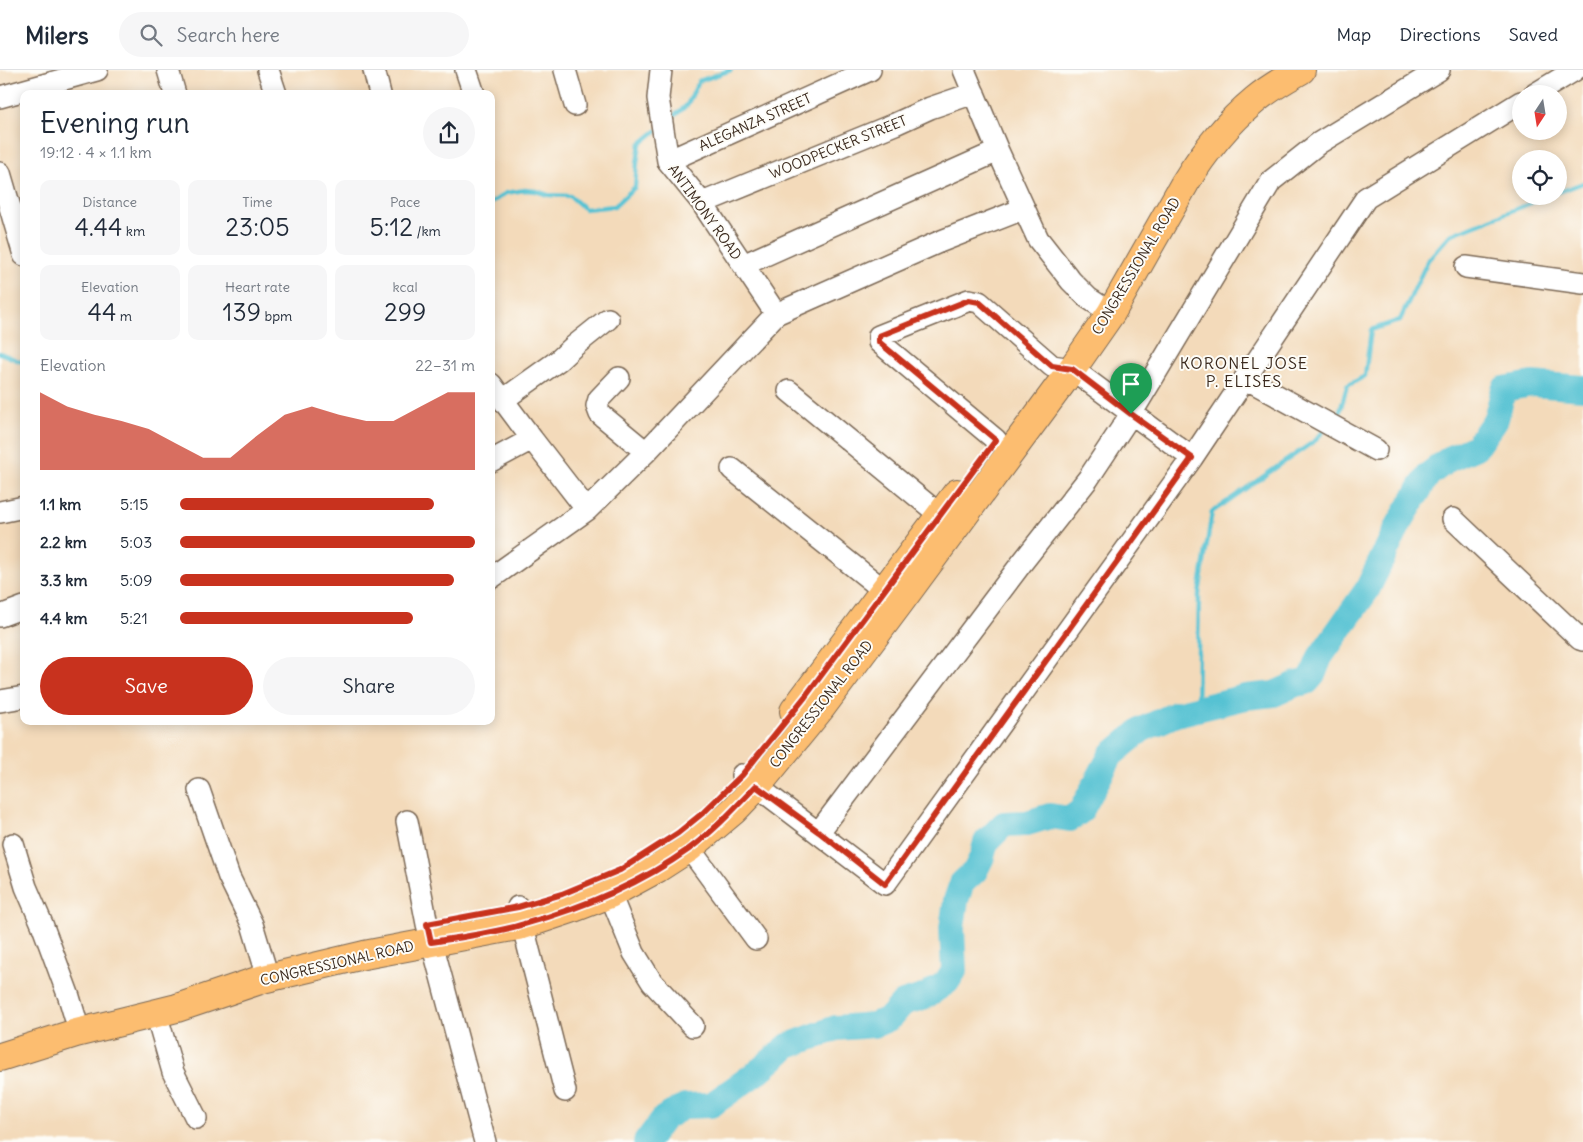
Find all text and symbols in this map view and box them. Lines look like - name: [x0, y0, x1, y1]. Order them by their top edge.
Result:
- search box: [119, 12, 469, 57]
- text: Milers: [25, 20, 89, 50]
- icon: search: [137, 21, 165, 49]
- text: Search here: [177, 23, 280, 47]
- text: Map: [1336, 23, 1371, 46]
- text: Directions: [1399, 23, 1481, 46]
- text: Saved: [1509, 23, 1558, 46]
- north arrow: [1512, 85, 1568, 140]
- map controls: [1512, 85, 1567, 205]
- street label: ALEGANZA STREET: [696, 89, 814, 155]
- text: Evening run: [40, 105, 190, 141]
- button: share: [423, 107, 475, 159]
- street label: WOODPECKER STREET: [767, 111, 909, 183]
- text: 19:12 · 4 × 1.1 km: [40, 142, 152, 162]
- button: locate: [1512, 150, 1567, 205]
- street label: ANTIMONY ROAD: [664, 161, 746, 263]
- text: Distance: [82, 193, 137, 211]
- text: Time: [242, 193, 273, 211]
- text: Pace: [390, 193, 420, 211]
- street label: CONGRESSIONAL ROAD: [1088, 194, 1184, 338]
- text: 4.44: [74, 211, 122, 243]
- text: 23:05: [225, 211, 290, 243]
- text: 5:12: [369, 211, 413, 243]
- text: km: [122, 222, 145, 240]
- text: /km: [413, 222, 441, 240]
- text: Elevation: [81, 278, 139, 296]
- text: Heart rate: [225, 278, 290, 296]
- text: kcal: [393, 278, 418, 296]
- text: 44: [88, 296, 116, 328]
- text: 139: [223, 296, 261, 328]
- text: 299: [384, 296, 426, 328]
- text: m: [116, 307, 132, 325]
- text: bpm: [261, 307, 292, 325]
- district label: KORONEL JOSE P. ELISES: [1180, 353, 1308, 391]
- text: Elevation: [40, 355, 106, 375]
- text: 22–31 m: [415, 355, 475, 375]
- pin: [1110, 363, 1152, 414]
- icon: arrive: [1117, 370, 1145, 398]
- text: 1.1 km: [40, 494, 81, 514]
- text: 5:15: [120, 494, 148, 514]
- text: 2.2 km: [40, 532, 87, 552]
- text: 5:03: [120, 532, 152, 552]
- text: 3.3 km: [40, 570, 88, 590]
- text: 5:09: [120, 570, 153, 590]
- text: 4.4 km: [40, 608, 88, 628]
- text: 5:21: [120, 608, 148, 628]
- street label: CONGRESSIONAL ROAD: [766, 637, 876, 771]
- button: Save: [40, 657, 253, 715]
- button: Share: [263, 657, 475, 715]
- street label: CONGRESSIONAL ROAD: [258, 937, 416, 989]

